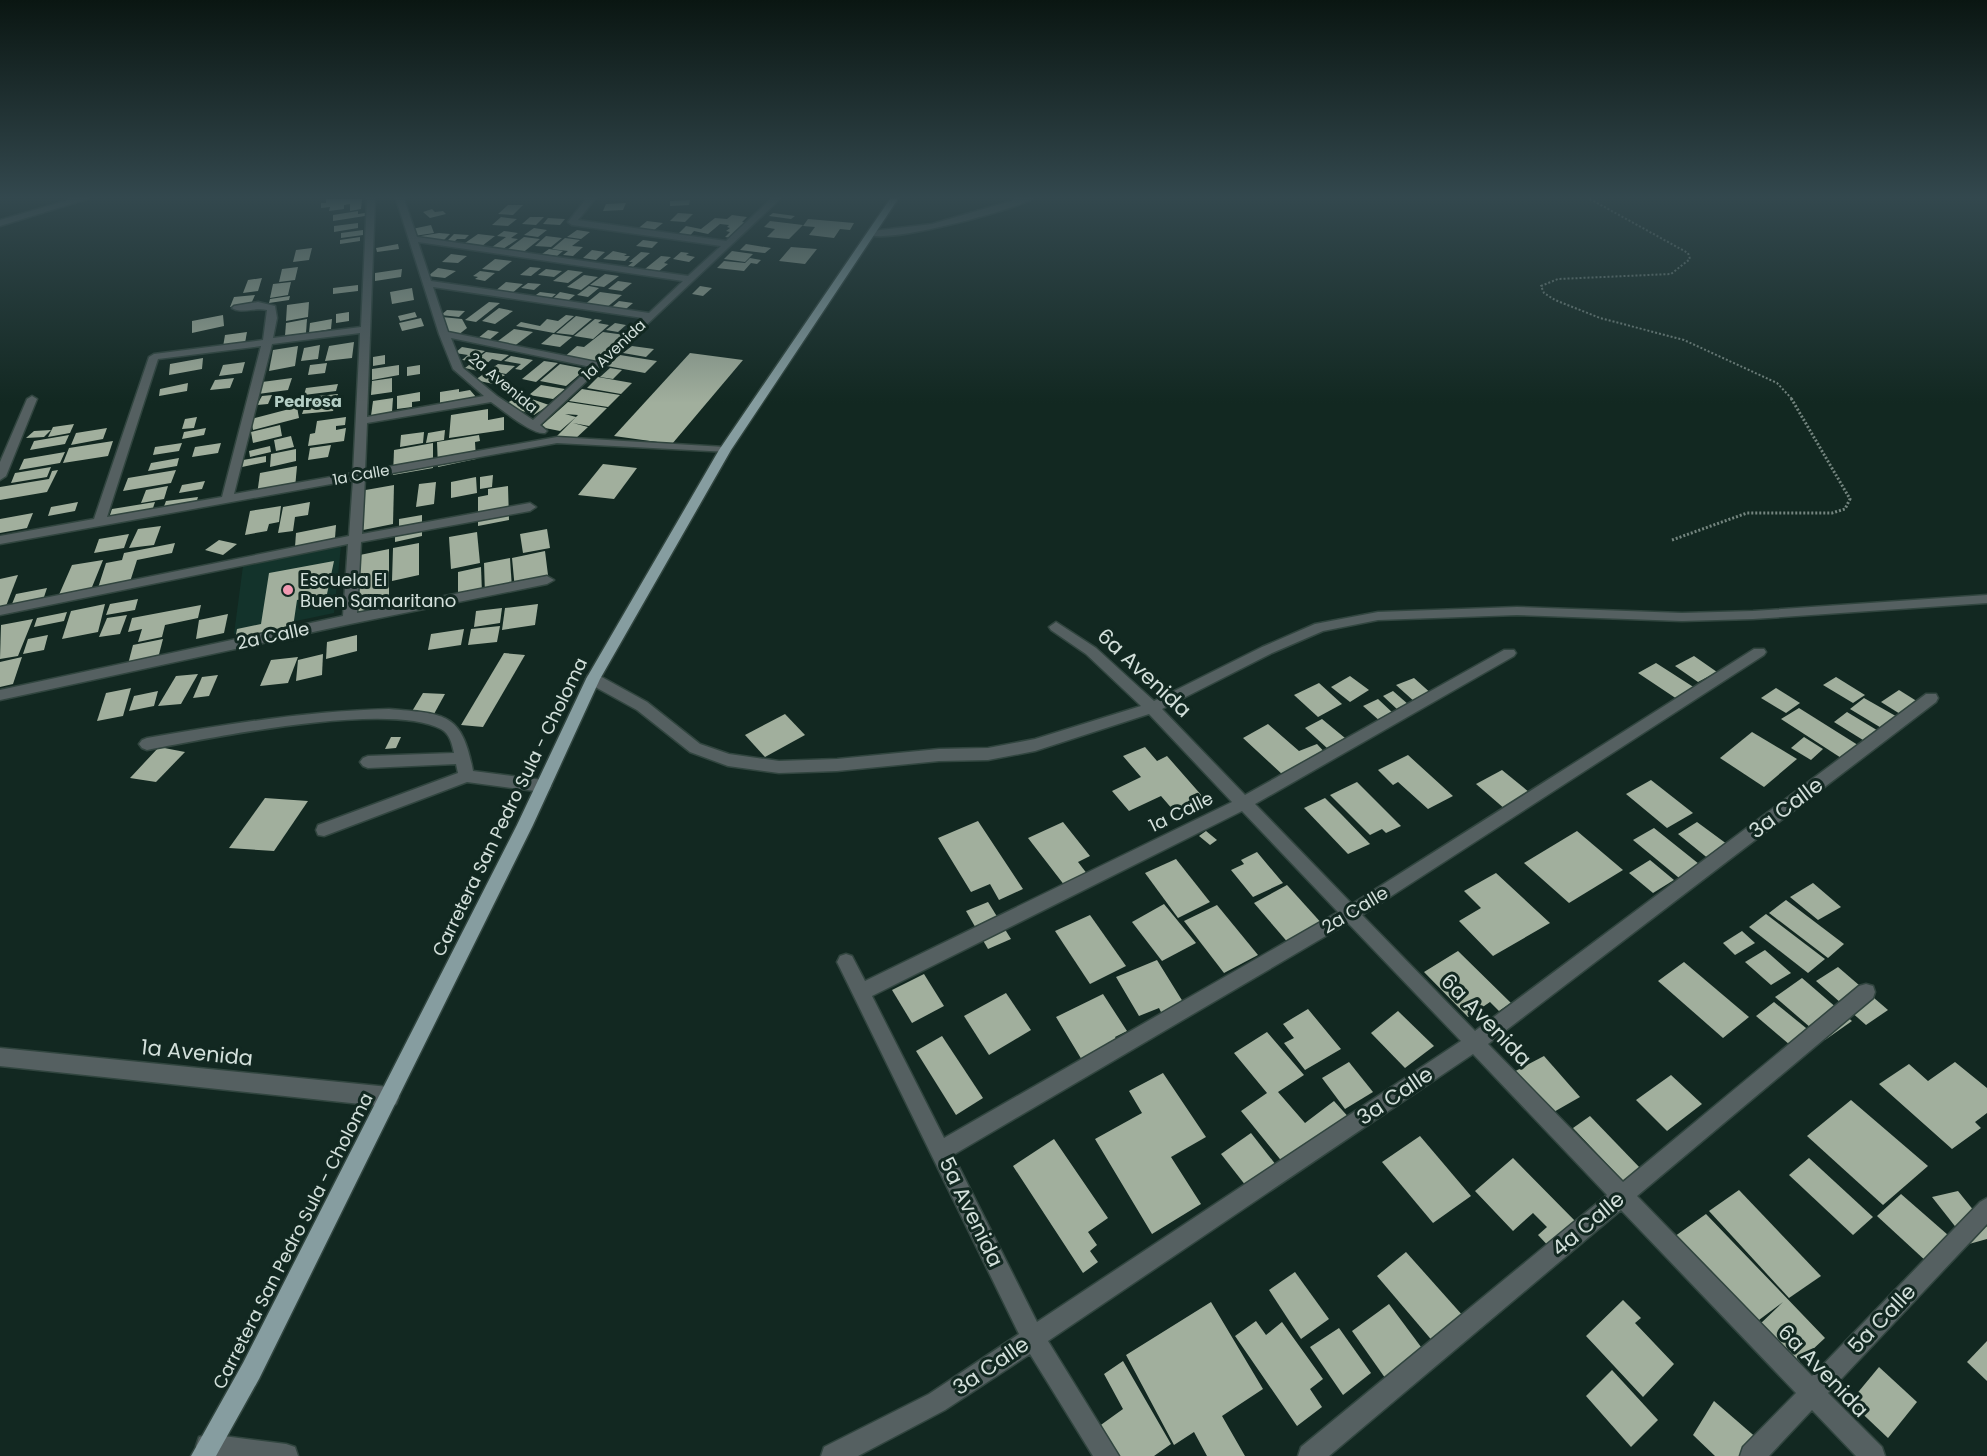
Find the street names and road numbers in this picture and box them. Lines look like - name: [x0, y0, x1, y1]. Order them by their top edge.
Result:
- street label: 1a Avenida: [577, 315, 650, 385]
- street label: 2a Avenida: [464, 348, 542, 418]
- street label: 1a Calle: [331, 459, 391, 490]
- street label: 2a Calle: [234, 616, 311, 655]
- street label: 6a Avenida: [1091, 621, 1198, 724]
- street label: Carretera San Pedro Sula - Choloma: [426, 653, 593, 960]
- street label: 3a Calle: [1743, 770, 1829, 845]
- street label: 1a Calle: [1144, 785, 1217, 838]
- street label: 2a Calle: [1317, 880, 1393, 939]
- street label: 6a Avenida: [1435, 967, 1538, 1073]
- street label: 1a Avenida: [140, 1032, 255, 1073]
- street label: 3a Calle: [1351, 1060, 1438, 1132]
- street label: Carretera San Pedro Sula - Choloma: [207, 1088, 379, 1393]
- street label: 5a Avenida: [932, 1152, 1011, 1272]
- street label: 4a Calle: [1545, 1185, 1630, 1263]
- street label: 5a Calle: [1841, 1277, 1922, 1360]
- street label: 6a Avenida: [1772, 1318, 1875, 1424]
- street label: 3a Calle: [947, 1330, 1034, 1402]

